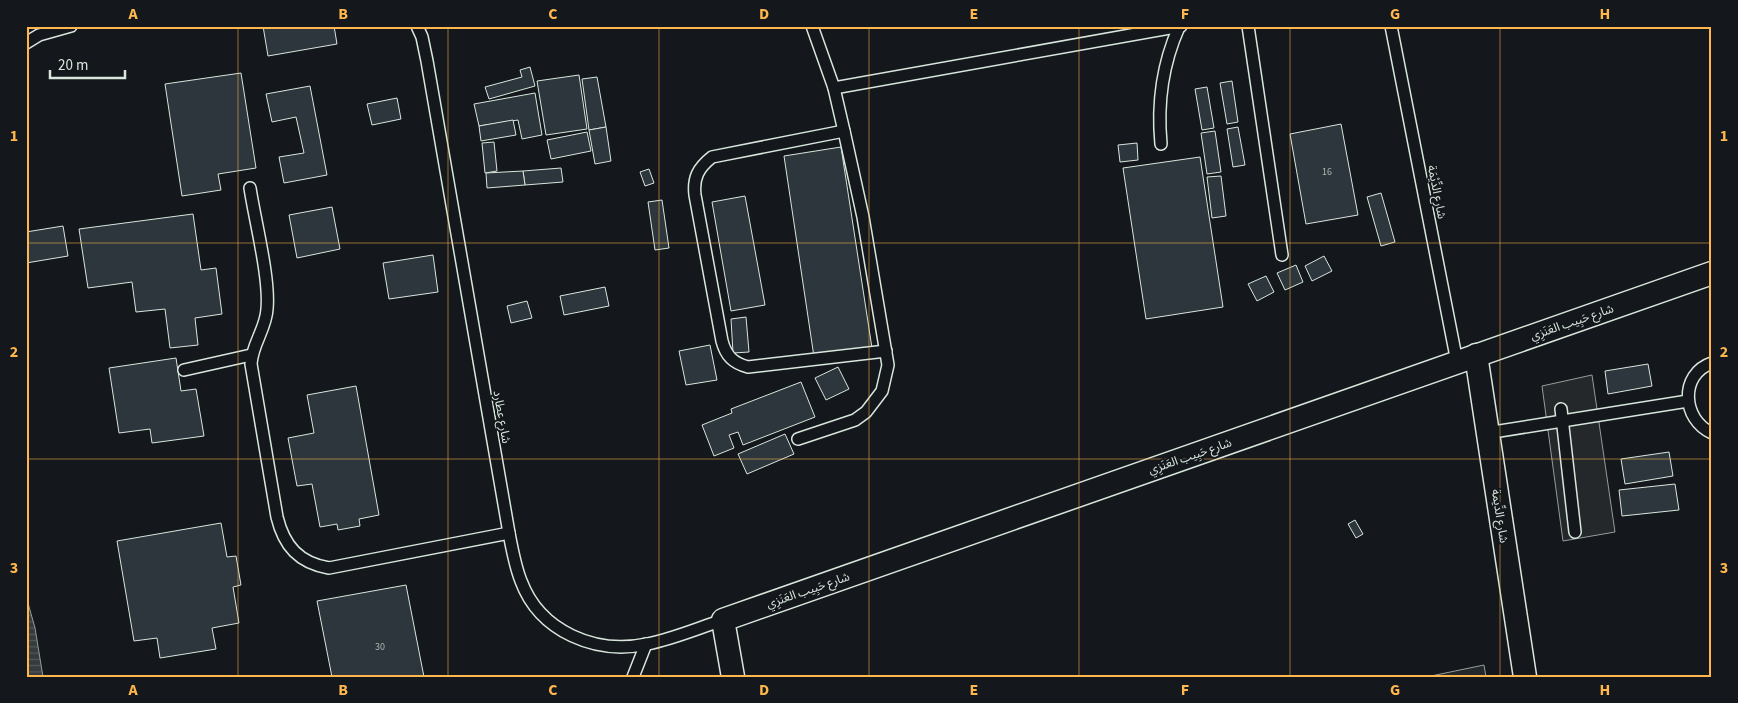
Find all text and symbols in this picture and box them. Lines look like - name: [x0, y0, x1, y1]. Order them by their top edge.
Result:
- text: A: [127, 3, 138, 25]
- text: B: [338, 3, 348, 25]
- text: C: [548, 3, 558, 25]
- text: D: [759, 3, 769, 25]
- text: E: [970, 3, 978, 25]
- text: F: [1181, 3, 1189, 25]
- text: G: [1390, 3, 1400, 25]
- text: H: [1600, 3, 1610, 25]
- scale bar: [50, 48, 125, 80]
- text: 20 m: [58, 55, 88, 76]
- text: 1: [10, 125, 18, 147]
- text: 1: [1720, 125, 1728, 147]
- street label: شارع الدِّيْمَة: [1423, 164, 1450, 220]
- house number: 16: [1322, 165, 1332, 179]
- street label: شارع حَبِيب العَنَزِي: [1528, 300, 1616, 345]
- text: 2: [10, 341, 18, 363]
- text: 2: [1720, 341, 1728, 363]
- street label: شارع عطارد: [488, 389, 515, 445]
- street label: شارع حَبِيب العَنَزِي: [1146, 434, 1234, 479]
- street label: شارع الدِّيمة: [1487, 488, 1512, 544]
- text: 3: [10, 557, 18, 579]
- text: 3: [1720, 557, 1728, 579]
- street label: شارع حَبِيب العَنَزِي: [764, 568, 852, 613]
- house number: 30: [375, 640, 385, 654]
- text: A: [127, 679, 138, 701]
- text: B: [338, 679, 348, 701]
- text: C: [548, 679, 558, 701]
- text: D: [759, 679, 769, 701]
- text: E: [970, 679, 978, 701]
- text: F: [1181, 679, 1189, 701]
- text: G: [1390, 679, 1400, 701]
- text: H: [1600, 679, 1610, 701]

